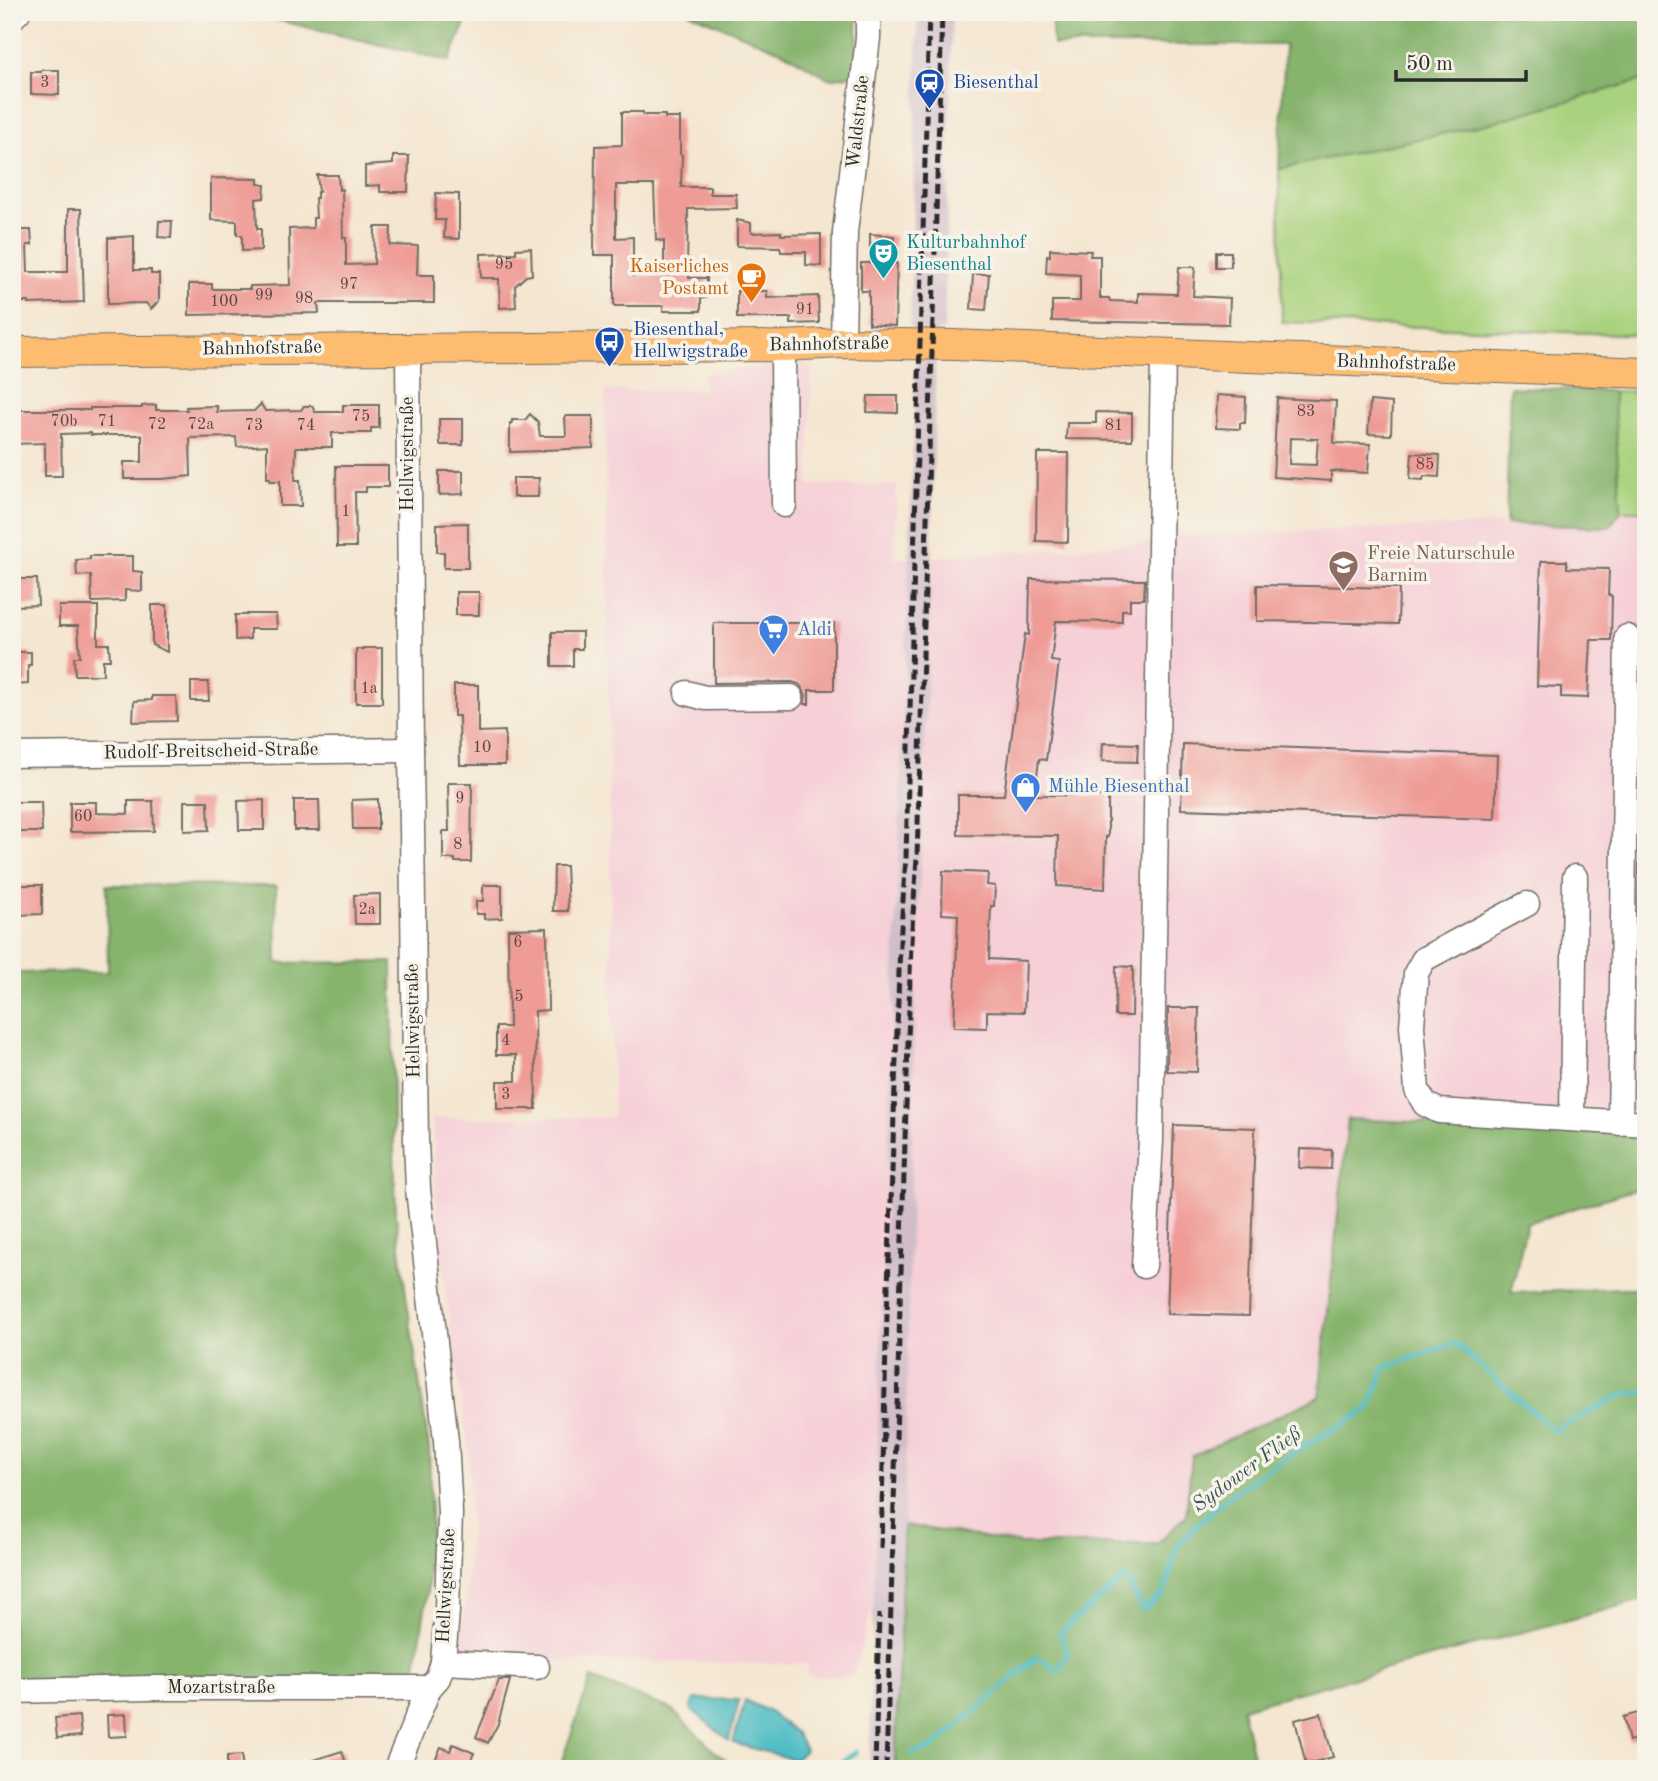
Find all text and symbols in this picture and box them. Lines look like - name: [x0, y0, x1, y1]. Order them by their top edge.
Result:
- scale bar: [1396, 38, 1525, 82]
- text: 50 m: [1406, 54, 1453, 75]
- station icon: Biesenthal: [913, 66, 947, 110]
- street label: Waldstraße: [845, 74, 873, 170]
- place label: Biesenthal: [953, 74, 1039, 93]
- house number: 3: [40, 75, 50, 91]
- place label: Kulturbahnhof Biesenthal: [906, 234, 1027, 275]
- theatre icon: Kulturbahnhof Biesenthal: [866, 237, 900, 281]
- house number: 95: [495, 257, 513, 273]
- place label: Kaiserliches Postamt: [629, 258, 729, 299]
- cafe icon: Kaiserliches Postamt: [735, 261, 769, 305]
- house number: 97: [340, 277, 358, 293]
- house number: 99: [255, 288, 273, 304]
- house number: 98: [295, 291, 313, 307]
- house number: 100: [210, 294, 238, 310]
- house number: 91: [796, 302, 814, 318]
- place label: Biesenthal, Hellwigstraße: [633, 321, 748, 362]
- bus stop icon: Biesenthal, Hellwigstraße: [593, 324, 627, 368]
- street label: Bahnhofstraße: [769, 334, 889, 356]
- street label: Bahnhofstraße: [202, 338, 322, 360]
- street label: Bahnhofstraße: [1336, 352, 1456, 376]
- street label: Hellwigstraße: [399, 397, 418, 511]
- house number: 83: [1297, 404, 1315, 420]
- house number: 75: [352, 409, 370, 425]
- house number: 70b: [51, 414, 77, 430]
- house number: 71: [98, 414, 116, 430]
- house number: 72: [148, 417, 166, 433]
- house number: 72a: [188, 417, 214, 433]
- house number: 73: [245, 418, 263, 434]
- house number: 74: [297, 418, 315, 434]
- house number: 81: [1105, 418, 1123, 434]
- house number: 85: [1416, 457, 1434, 473]
- house number: 1: [341, 504, 351, 520]
- place label: Freie Naturschule Barnim: [1367, 545, 1515, 586]
- school or university icon: Freie Naturschule Barnim: [1327, 548, 1361, 592]
- supermarket icon: Aldi: [757, 613, 791, 657]
- place label: Aldi: [797, 621, 832, 640]
- house number: 1a: [360, 681, 378, 697]
- house number: 10: [473, 740, 491, 756]
- street label: Rudolf-Breitscheid-Straße: [103, 741, 319, 763]
- shop icon: Mühle Biesenthal: [1008, 770, 1042, 814]
- place label: Mühle Biesenthal: [1048, 778, 1189, 797]
- house number: 9: [455, 791, 465, 807]
- house number: 60: [74, 809, 92, 825]
- house number: 8: [453, 837, 463, 853]
- house number: 2a: [358, 902, 376, 918]
- house number: 6: [513, 935, 523, 951]
- street label: Hellwigstraße: [403, 963, 425, 1079]
- house number: 5: [514, 989, 524, 1005]
- house number: 4: [501, 1033, 511, 1049]
- house number: 3: [501, 1087, 511, 1103]
- water label: Sydower Fließ: [1189, 1423, 1306, 1516]
- street label: Hellwigstraße: [435, 1528, 459, 1644]
- street label: Mozartstraße: [167, 1679, 275, 1698]

